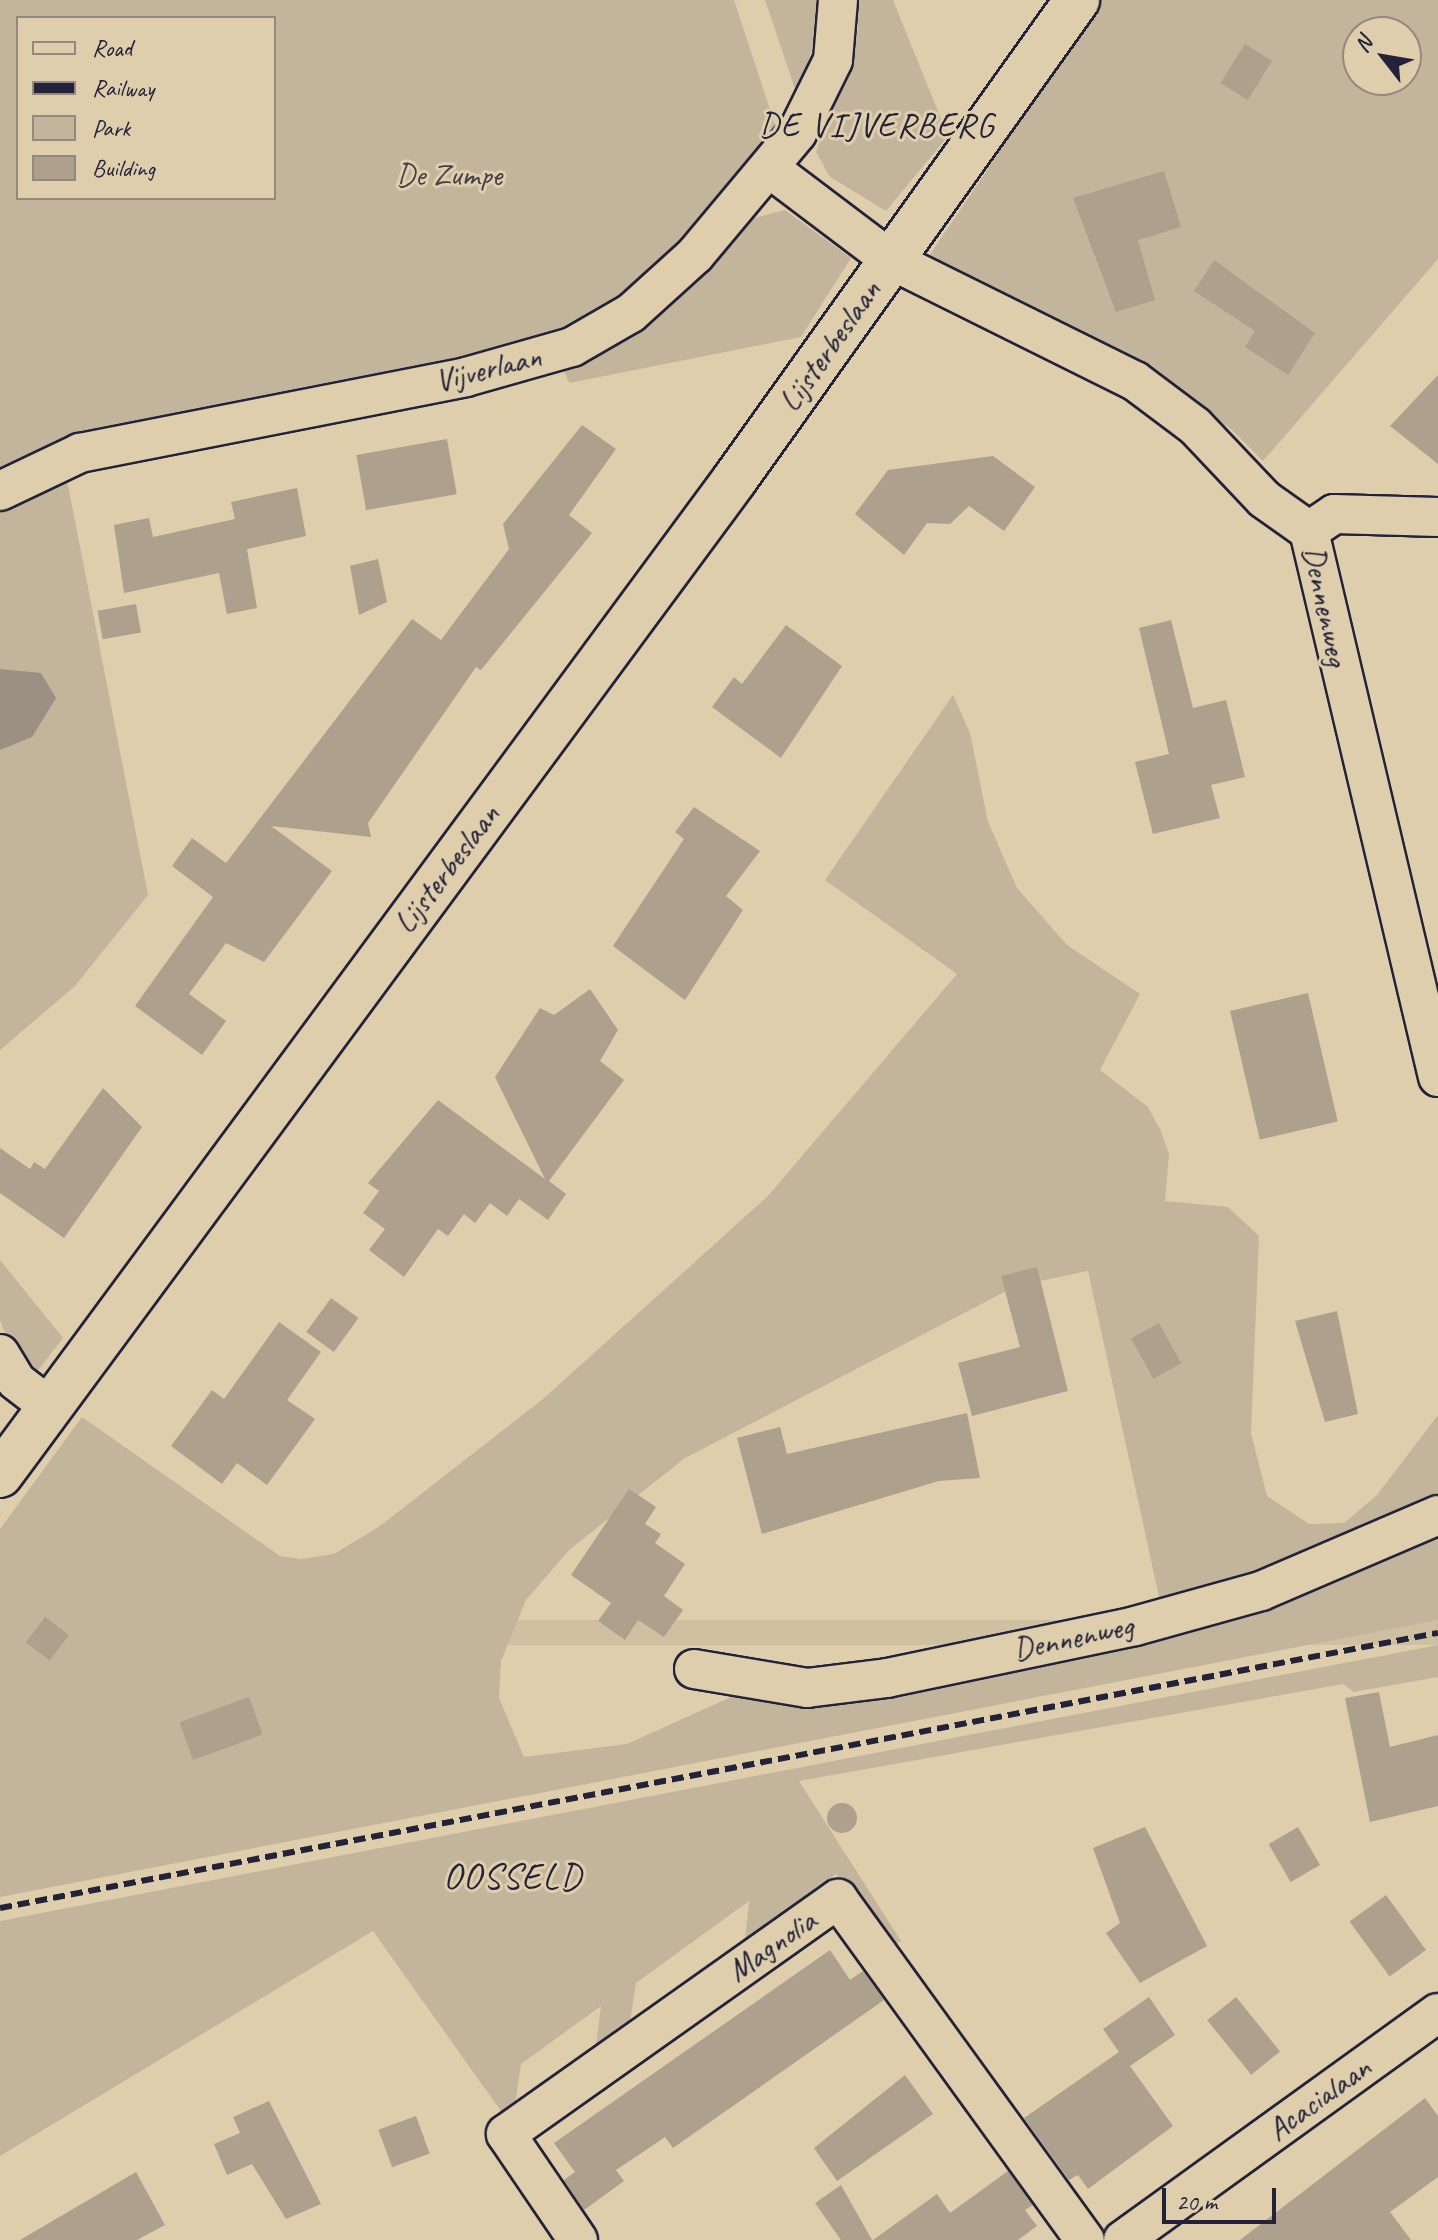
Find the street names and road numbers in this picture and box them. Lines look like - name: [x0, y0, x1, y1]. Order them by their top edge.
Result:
- street label: Lijsterbeslaan: [771, 273, 889, 419]
- street label: Vijverlaan: [431, 337, 545, 401]
- street label: Dennenweg: [1294, 543, 1356, 669]
- street label: Lijsterbeslaan: [386, 797, 508, 941]
- street label: Dennenweg: [1010, 1607, 1136, 1669]
- street label: Magnolia: [720, 1902, 824, 1990]
- street label: Acacialaan: [1260, 2049, 1378, 2149]

